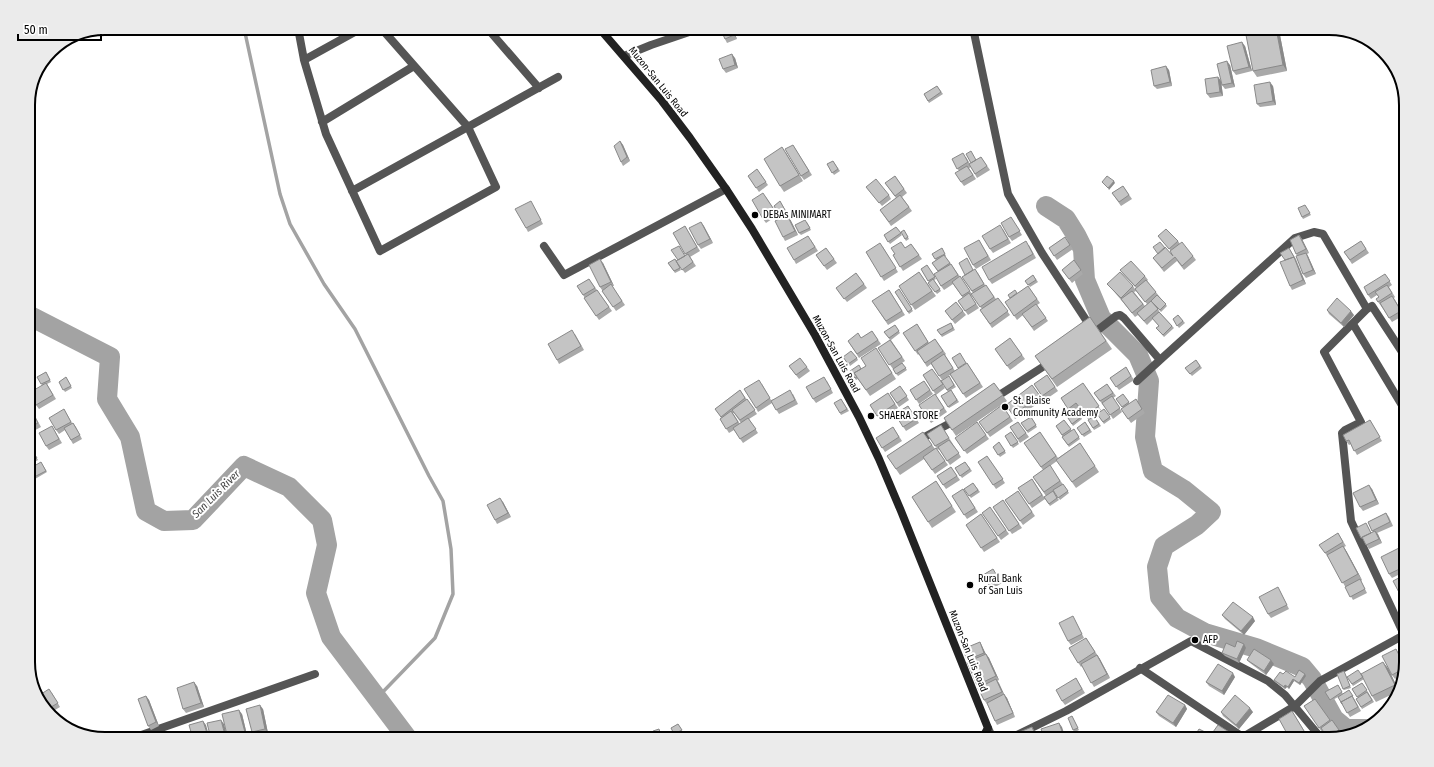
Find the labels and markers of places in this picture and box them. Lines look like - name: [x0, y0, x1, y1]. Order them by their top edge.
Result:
- place label: DEBAs MINIMART: [763, 209, 832, 221]
- marker: DEBAs MINIMART: [750, 210, 760, 220]
- place label: St. Blaise Community Academy: [1013, 395, 1099, 419]
- marker: St. Blaise Community Academy: [1000, 402, 1010, 412]
- place label: SHAERA STORE: [879, 410, 939, 422]
- marker: SHAERA STORE: [866, 411, 876, 421]
- place label: Rural Bank of San Luis: [978, 573, 1022, 597]
- marker: Rural Bank of San Luis: [965, 580, 975, 590]
- place label: AFP: [1203, 634, 1218, 646]
- marker: AFP: [1190, 635, 1200, 645]

